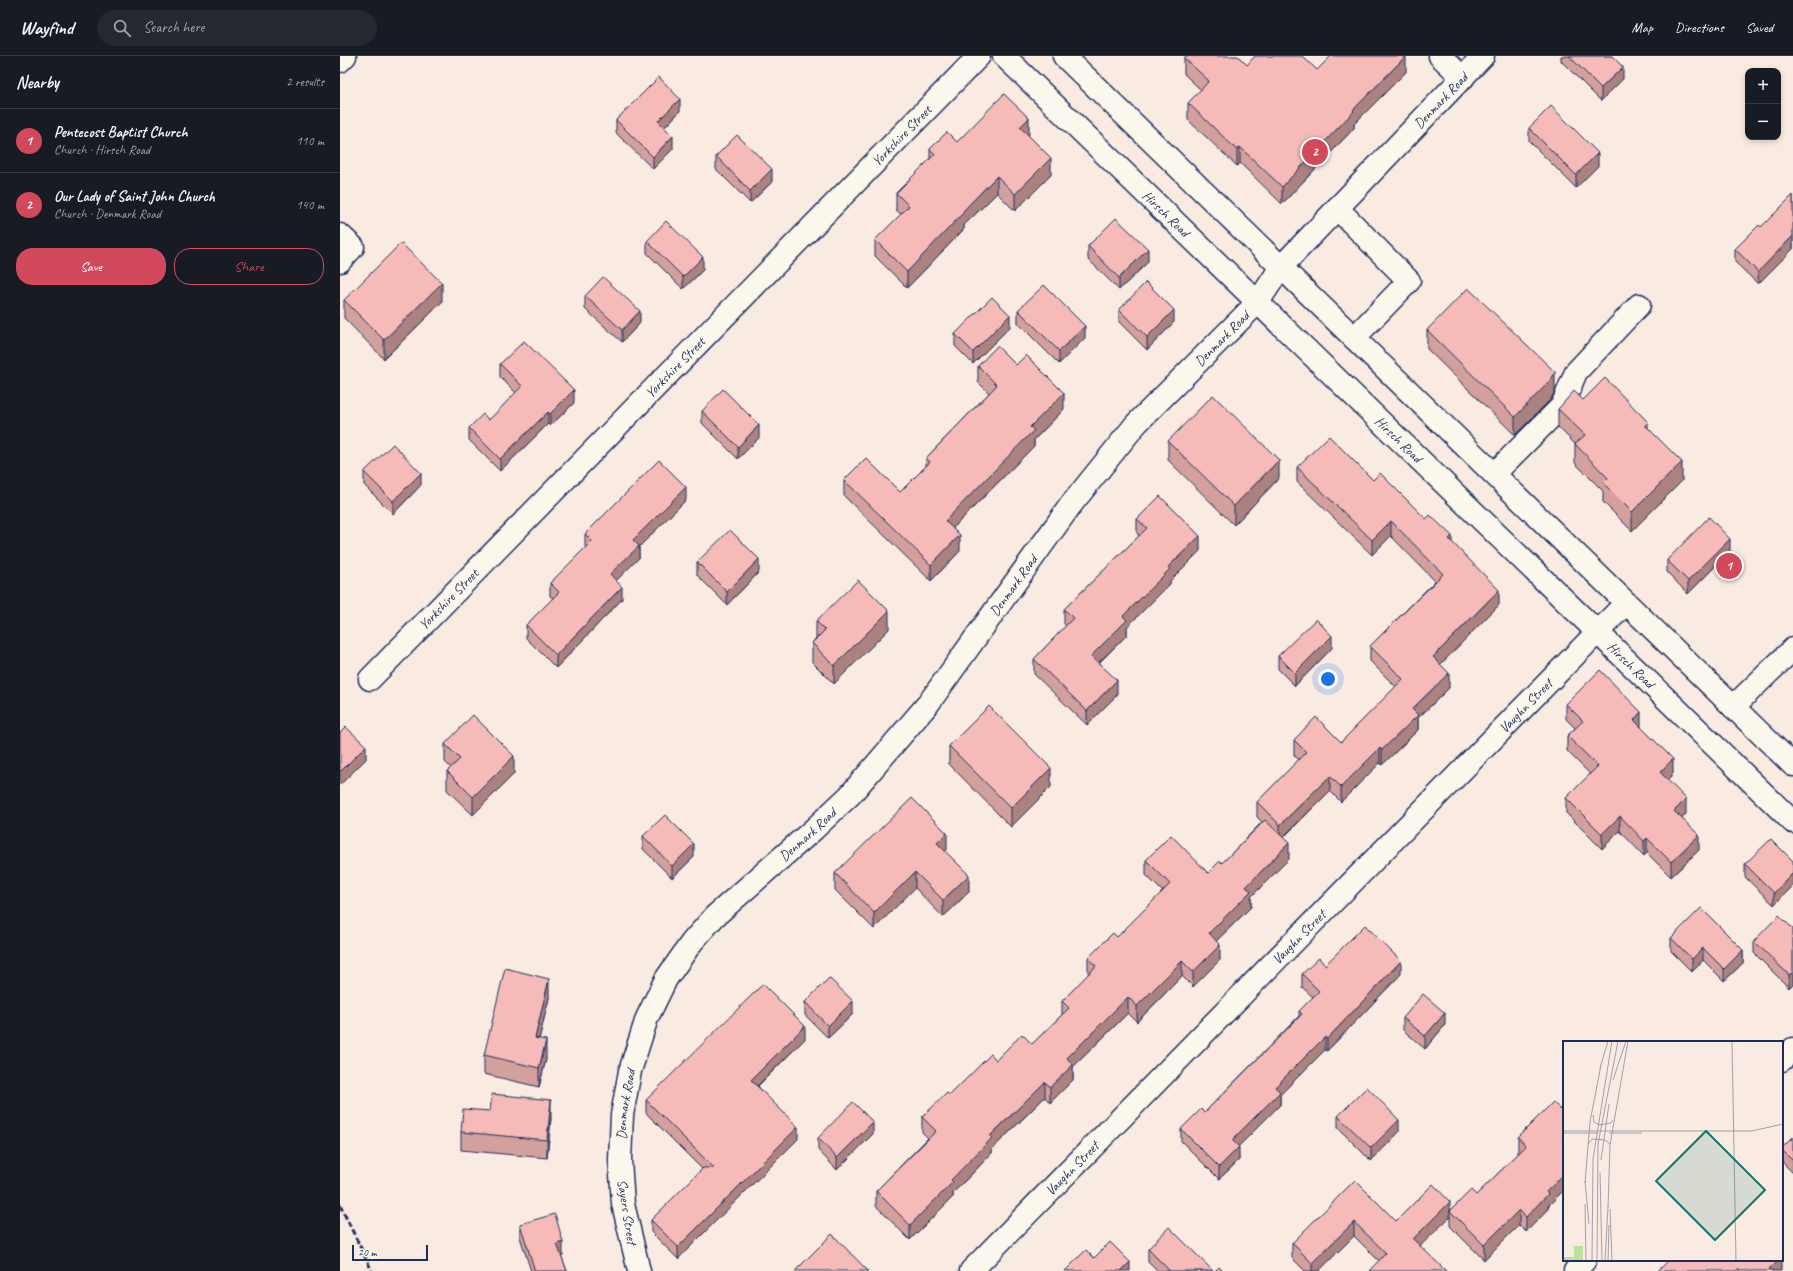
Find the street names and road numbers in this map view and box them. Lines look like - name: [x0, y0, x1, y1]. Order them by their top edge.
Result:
- street label: Denmark Road: [1410, 67, 1473, 132]
- street label: Yorkshire Street: [868, 101, 936, 170]
- street label: Hirsch Road: [1139, 187, 1195, 242]
- street label: Denmark Road: [1191, 305, 1255, 369]
- street label: Yorkshire Street: [641, 332, 709, 401]
- street label: Hirsch Road: [1371, 412, 1428, 468]
- street label: Denmark Road: [986, 550, 1042, 619]
- street label: Yorkshire Street: [415, 564, 483, 633]
- street label: Hirsch Road: [1604, 638, 1660, 693]
- street label: Vaughn Street: [1495, 673, 1557, 736]
- street label: Denmark Road: [775, 803, 841, 864]
- street label: Vaughn Street: [1268, 905, 1331, 967]
- street label: Denmark Road: [612, 1065, 639, 1140]
- street label: Vaughn Street: [1042, 1136, 1104, 1199]
- street label: Sayers Street: [613, 1178, 641, 1248]

